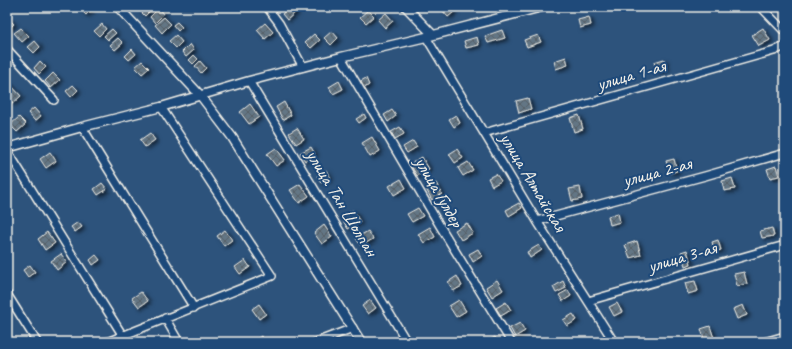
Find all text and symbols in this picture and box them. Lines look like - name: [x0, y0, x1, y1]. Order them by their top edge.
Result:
- street label: улица 1-ая: [593, 53, 670, 96]
- street label: улица Алтайская: [494, 127, 573, 238]
- street label: улица Тан Шолпан: [300, 144, 384, 262]
- street label: улица Гулдер: [409, 151, 470, 233]
- street label: улица 2-ая: [619, 151, 696, 193]
- street label: улица 3-ая: [644, 235, 721, 278]

